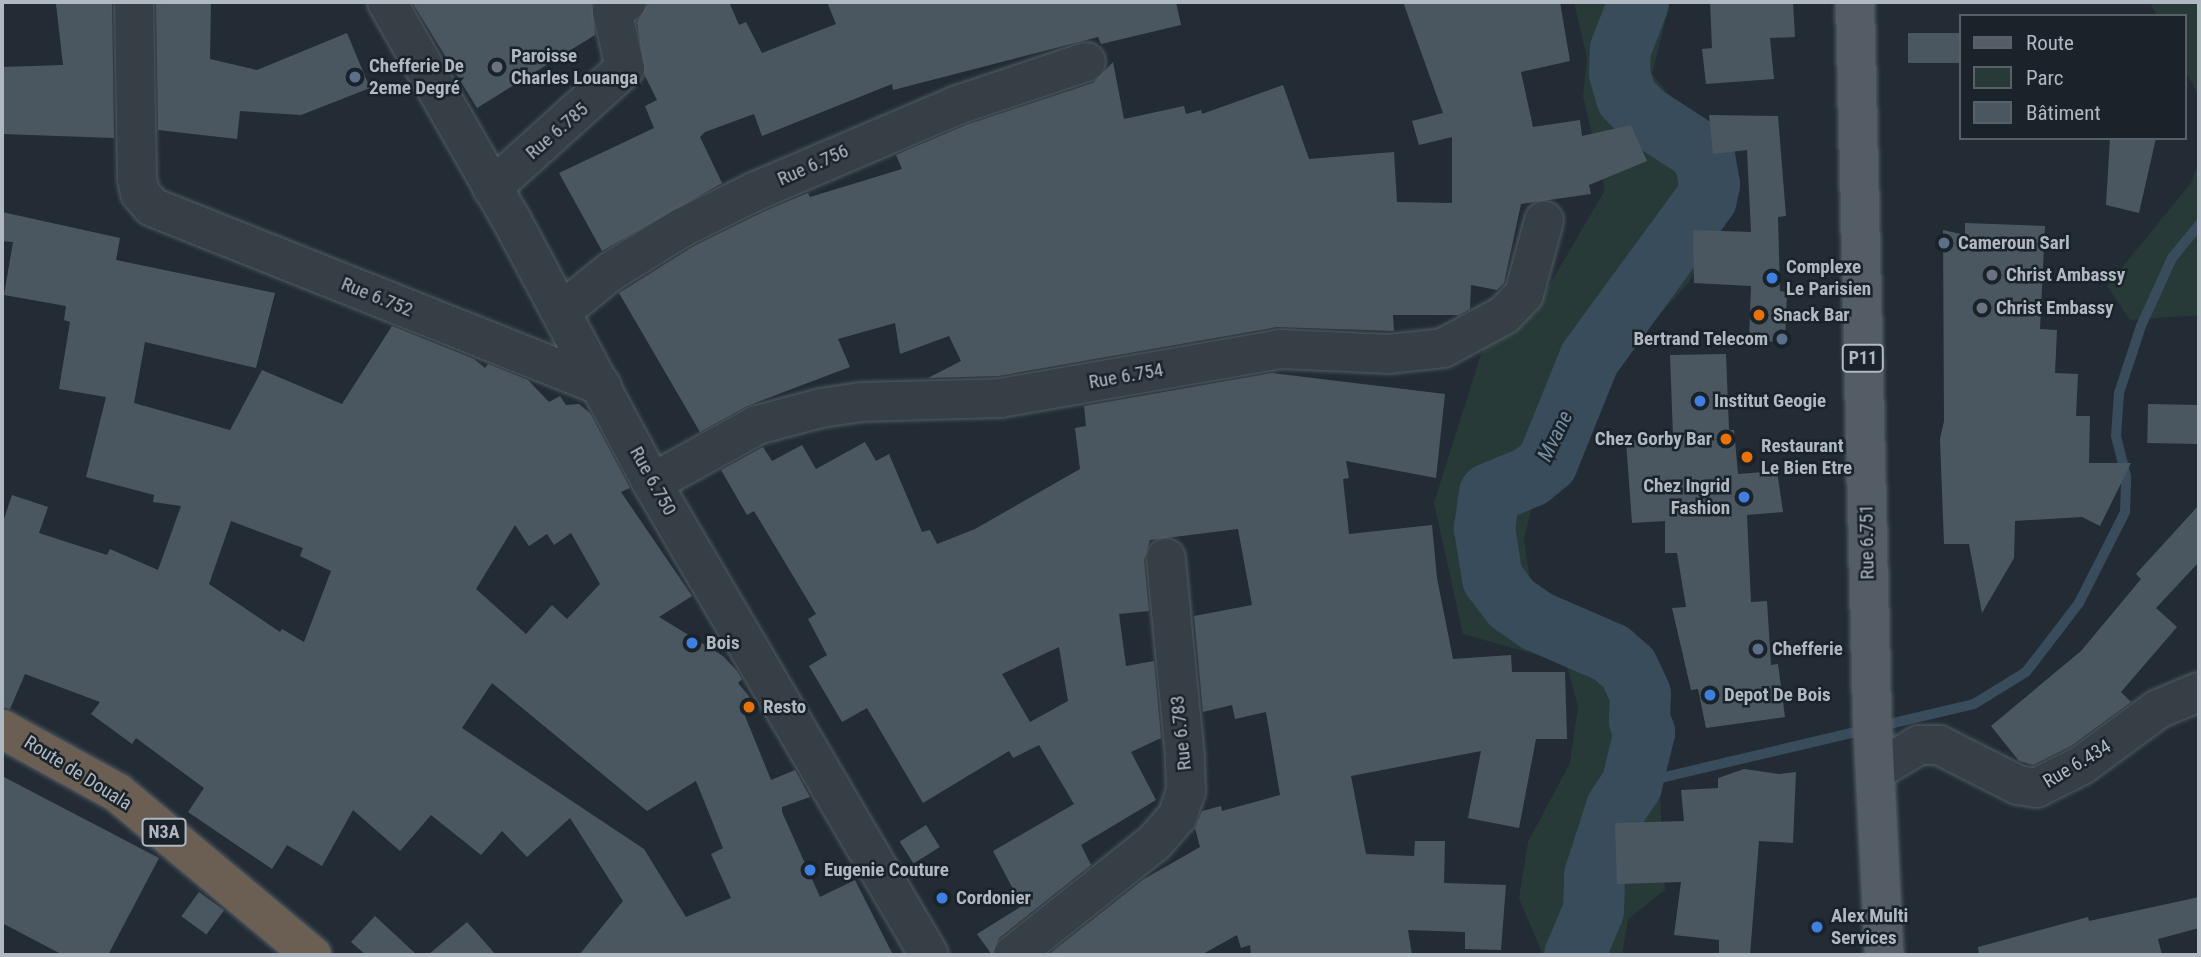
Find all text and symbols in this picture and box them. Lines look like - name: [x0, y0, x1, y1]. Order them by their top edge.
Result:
- legend: [1960, 14, 2187, 140]
- text: Route: [2026, 31, 2074, 55]
- place label: Paroisse Charles Louanga: [511, 45, 638, 89]
- place label: Chefferie De 2eme Degré: [369, 55, 464, 99]
- marker: Paroisse Charles Louanga: [489, 59, 505, 75]
- text: Parc: [2026, 66, 2064, 90]
- marker: Chefferie De 2eme Degré: [347, 69, 363, 85]
- street label: Rue 6.785: [521, 98, 593, 164]
- text: Bâtiment: [2026, 101, 2101, 125]
- street label: Rue 6.756: [774, 139, 852, 191]
- place label: Cameroun Sarl: [1958, 232, 2070, 254]
- marker: Cameroun Sarl: [1936, 235, 1952, 251]
- place label: Complexe Le Parisien: [1786, 256, 1871, 300]
- place label: Christ Ambassy: [2006, 264, 2125, 286]
- marker: Christ Ambassy: [1984, 267, 2000, 283]
- marker: Complexe Le Parisien: [1764, 270, 1780, 286]
- street label: Rue 6.752: [338, 272, 416, 322]
- place label: Christ Embassy: [1996, 297, 2114, 319]
- marker: Christ Embassy: [1974, 300, 1990, 316]
- place label: Snack Bar: [1773, 304, 1850, 326]
- marker: Snack Bar: [1751, 307, 1767, 323]
- place label: Bertrand Telecom: [1633, 328, 1768, 350]
- marker: Bertrand Telecom: [1774, 331, 1790, 347]
- road number: P11: [1840, 344, 1886, 372]
- street label: Rue 6.754: [1087, 358, 1165, 394]
- place label: Institut Geogie: [1714, 390, 1826, 412]
- marker: Institut Geogie: [1692, 393, 1708, 409]
- water label: Mvane: [1532, 407, 1578, 465]
- place label: Chez Gorby Bar: [1595, 428, 1712, 450]
- marker: Chez Gorby Bar: [1718, 431, 1734, 447]
- place label: Restaurant Le Bien Etre: [1761, 435, 1852, 479]
- street label: Rue 6.750: [625, 443, 681, 519]
- marker: Restaurant Le Bien Etre: [1739, 449, 1755, 465]
- place label: Chez Ingrid Fashion: [1643, 475, 1730, 519]
- marker: Chez Ingrid Fashion: [1736, 489, 1752, 505]
- street label: Rue 6.751: [1855, 504, 1879, 580]
- place label: Bois: [706, 632, 740, 654]
- marker: Bois: [684, 635, 700, 651]
- place label: Chefferie: [1772, 638, 1843, 660]
- marker: Chefferie: [1750, 641, 1766, 657]
- place label: Depot De Bois: [1724, 684, 1831, 706]
- marker: Depot De Bois: [1702, 687, 1718, 703]
- street label: Rue 6.783: [1166, 694, 1196, 772]
- place label: Resto: [763, 696, 806, 718]
- marker: Resto: [741, 699, 757, 715]
- street label: Route de Douala: [20, 731, 136, 815]
- street label: Rue 6.434: [2039, 735, 2115, 793]
- road number: N3A: [141, 818, 187, 846]
- place label: Eugenie Couture: [824, 859, 949, 881]
- marker: Eugenie Couture: [802, 862, 818, 878]
- place label: Cordonier: [956, 887, 1031, 909]
- marker: Cordonier: [934, 890, 950, 906]
- place label: Alex Multi Services: [1831, 905, 1908, 949]
- marker: Alex Multi Services: [1809, 919, 1825, 935]

